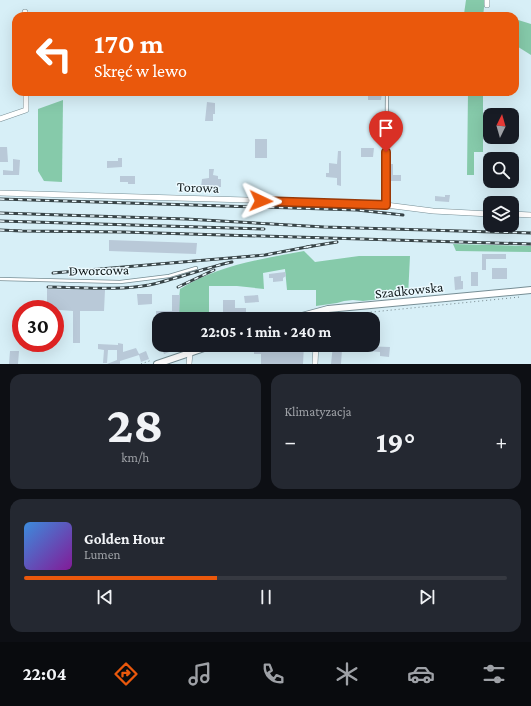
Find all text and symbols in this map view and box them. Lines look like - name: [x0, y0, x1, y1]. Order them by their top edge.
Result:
- icon: left: [28, 28, 80, 80]
- text: 170 m: [94, 28, 164, 59]
- text: Skręć w lewo: [94, 61, 187, 81]
- north arrow: [483, 108, 519, 144]
- map controls: [483, 108, 519, 232]
- pin: [369, 111, 403, 152]
- icon: arrive: [375, 117, 397, 139]
- button: search: [483, 152, 519, 188]
- street label: Torowa: [177, 178, 220, 196]
- position arrow: [240, 180, 282, 222]
- button: layers: [483, 196, 519, 232]
- street label: Dworcowa: [69, 261, 130, 279]
- street label: Szadkowska: [374, 278, 444, 302]
- speed limit sign: 30: [12, 300, 64, 352]
- text: 22:05 · 1 min · 240 m: [201, 324, 331, 340]
- text: 28: [107, 395, 164, 453]
- text: Klimatyzacja: [285, 404, 352, 419]
- text: 19°: [376, 425, 415, 458]
- text: −: [285, 429, 296, 454]
- text: +: [495, 429, 507, 454]
- text: km/h: [121, 450, 149, 465]
- text: Golden Hour: [84, 531, 165, 547]
- text: Lumen: [84, 547, 120, 562]
- icon: previous: [94, 586, 116, 608]
- icon: pause: [255, 586, 277, 608]
- icon: next: [416, 586, 438, 608]
- icon: directions: [112, 660, 140, 688]
- icon: music: [186, 660, 214, 688]
- icon: phone: [259, 660, 287, 688]
- icon: climate: [333, 660, 361, 688]
- icon: car: [407, 660, 435, 688]
- icon: filters: [480, 660, 508, 688]
- text: 22:04: [23, 664, 67, 684]

